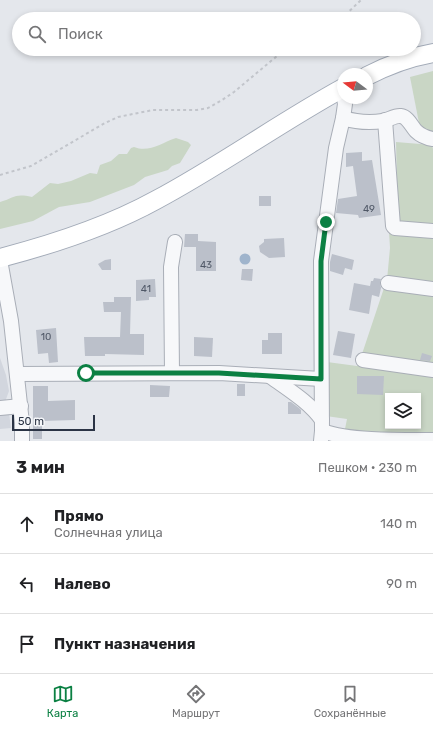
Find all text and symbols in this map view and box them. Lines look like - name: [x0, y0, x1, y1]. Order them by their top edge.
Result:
- search box: [12, 12, 421, 56]
- icon: search: [26, 23, 48, 45]
- text: Поиск: [58, 25, 103, 43]
- north arrow: [337, 68, 373, 104]
- house number: 49: [363, 203, 375, 215]
- route end: [317, 213, 335, 231]
- house number: 43: [200, 259, 212, 271]
- house number: 41: [141, 283, 151, 295]
- house number: 10: [41, 331, 51, 343]
- route start: [77, 364, 95, 382]
- map controls: [385, 393, 421, 429]
- button: layers: [385, 393, 421, 429]
- scale bar: [12, 413, 95, 432]
- text: 50 m: [18, 415, 44, 428]
- text: 3 мин: [16, 457, 65, 477]
- text: Пешком · 230 m: [318, 460, 417, 475]
- text: Прямо: [54, 507, 104, 525]
- icon: ahead: [16, 513, 38, 535]
- text: 140 m: [380, 516, 417, 531]
- text: Солнечная улица: [54, 525, 163, 540]
- icon: left: [16, 573, 38, 595]
- text: Налево: [54, 575, 111, 593]
- text: 90 m: [386, 576, 417, 591]
- icon: arrive: [16, 633, 38, 655]
- text: Пункт назначения: [54, 635, 196, 653]
- tab: Карта: [47, 683, 78, 720]
- tab: Маршрут: [172, 683, 220, 720]
- tab: Сохранённые: [314, 683, 386, 720]

